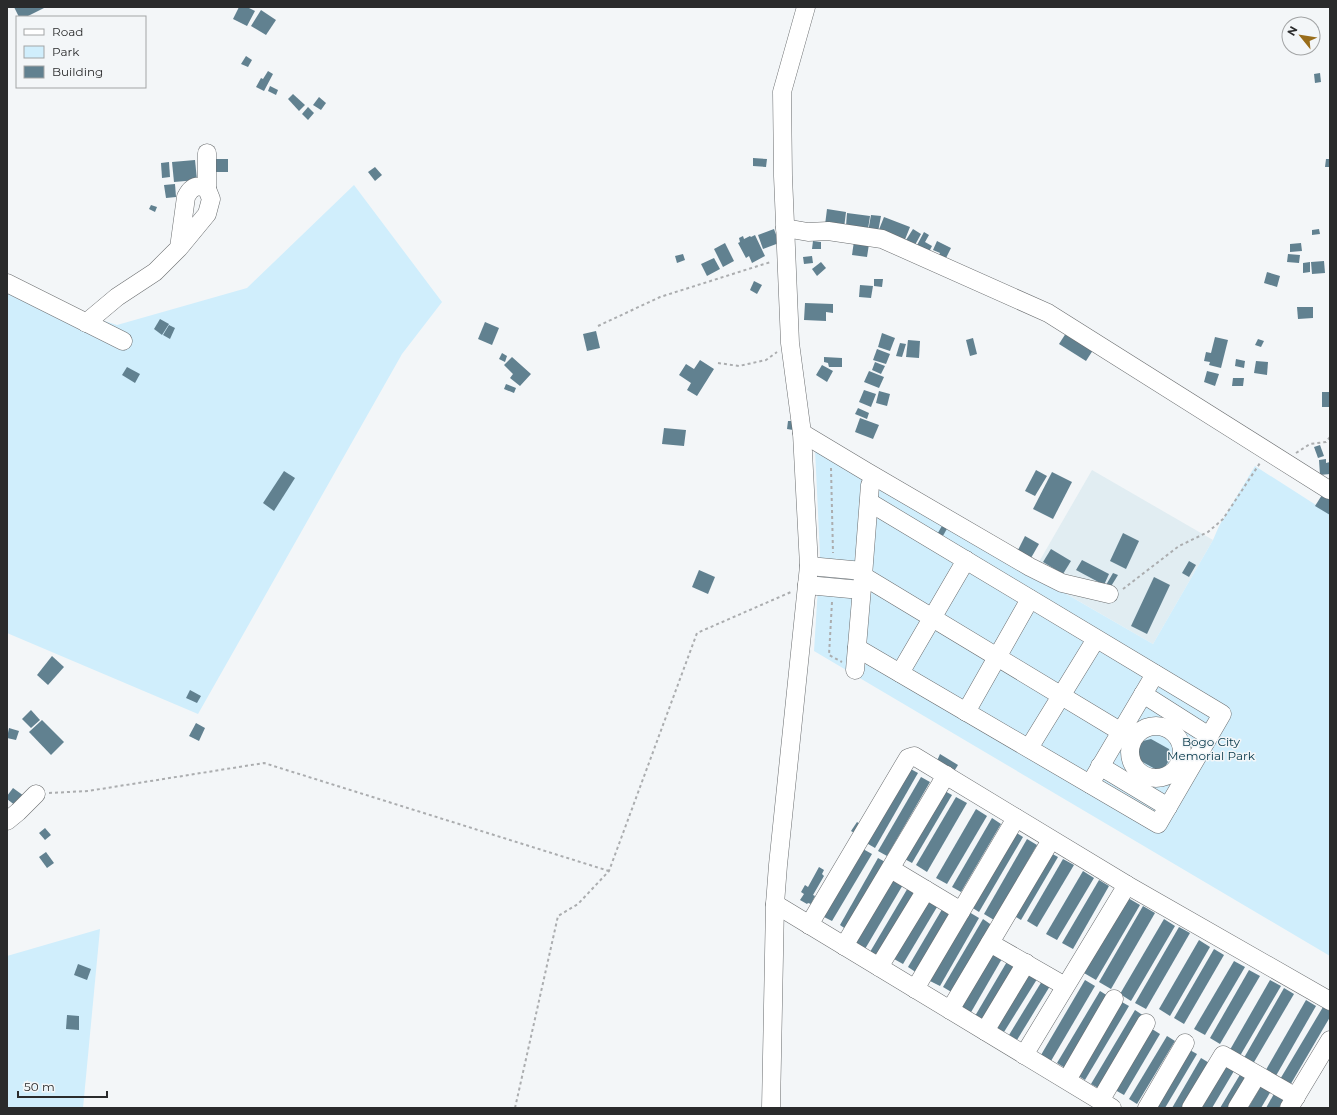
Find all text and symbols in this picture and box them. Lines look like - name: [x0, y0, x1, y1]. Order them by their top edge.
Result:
- legend: [16, 16, 146, 88]
- north arrow: [1281, 16, 1321, 56]
- text: Road: [52, 24, 83, 39]
- text: N: [1284, 24, 1301, 38]
- text: Park: [52, 44, 80, 59]
- text: Building: [52, 64, 103, 79]
- park label: Bogo City Memorial Park: [1167, 734, 1256, 763]
- scale bar: [18, 1073, 107, 1099]
- text: 50 m: [24, 1079, 55, 1094]

